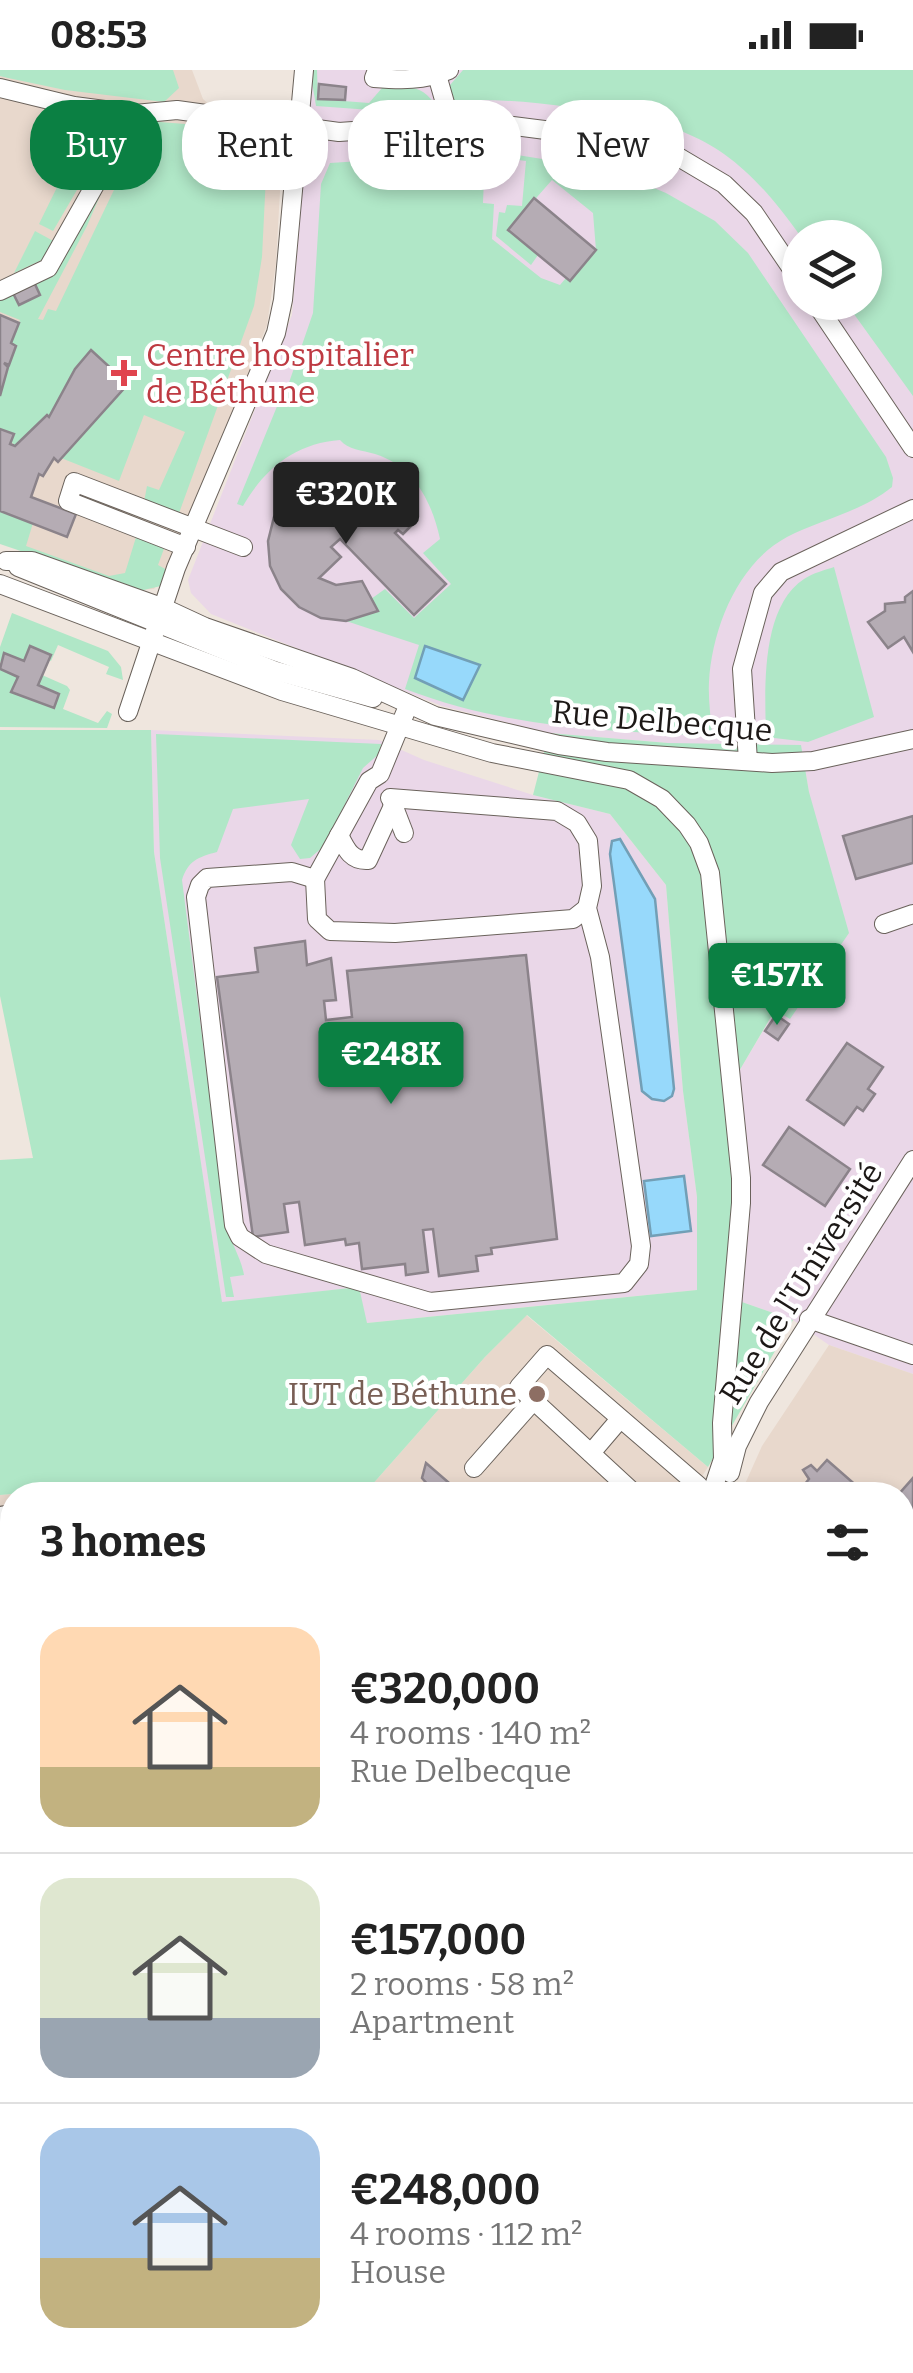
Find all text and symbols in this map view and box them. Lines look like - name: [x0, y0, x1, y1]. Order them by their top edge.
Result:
- text: 08:53: [50, 12, 148, 58]
- chip: Buy: [30, 100, 162, 190]
- chip: Rent: [182, 100, 328, 190]
- chip: Filters: [348, 100, 521, 190]
- chip: New: [541, 100, 684, 190]
- map controls: [782, 220, 882, 320]
- button: layers: [782, 220, 882, 320]
- place label: Centre hospitalier de Béthune: [146, 336, 414, 411]
- marker: Centre hospitalier de Béthune: [111, 360, 137, 386]
- pin: €320K: [276, 462, 416, 547]
- text: €320K: [295, 475, 397, 513]
- street label: Rue Delbecque: [550, 692, 774, 750]
- pin: €157K: [707, 943, 847, 1028]
- text: €157K: [731, 956, 823, 994]
- pin: €248K: [321, 1022, 461, 1107]
- text: €248K: [340, 1035, 442, 1073]
- street label: Rue de l'Université: [711, 1155, 891, 1411]
- place label: IUT de Béthune: [288, 1375, 517, 1413]
- marker: IUT de Béthune: [526, 1383, 548, 1405]
- icon: filters: [820, 1515, 875, 1570]
- text: 3 homes: [40, 1517, 206, 1567]
- text: €320,000: [350, 1664, 540, 1714]
- icon: home: [120, 1667, 240, 1787]
- text: 4 rooms · 140 m²: [350, 1714, 591, 1752]
- text: Rue Delbecque: [350, 1752, 571, 1790]
- text: €157,000: [350, 1915, 526, 1965]
- icon: home: [120, 1918, 240, 2038]
- text: 2 rooms · 58 m²: [350, 1965, 574, 2003]
- text: Apartment: [350, 2003, 514, 2041]
- text: €248,000: [350, 2165, 540, 2215]
- icon: home: [120, 2168, 240, 2288]
- text: 4 rooms · 112 m²: [350, 2215, 582, 2253]
- text: House: [350, 2253, 446, 2291]

